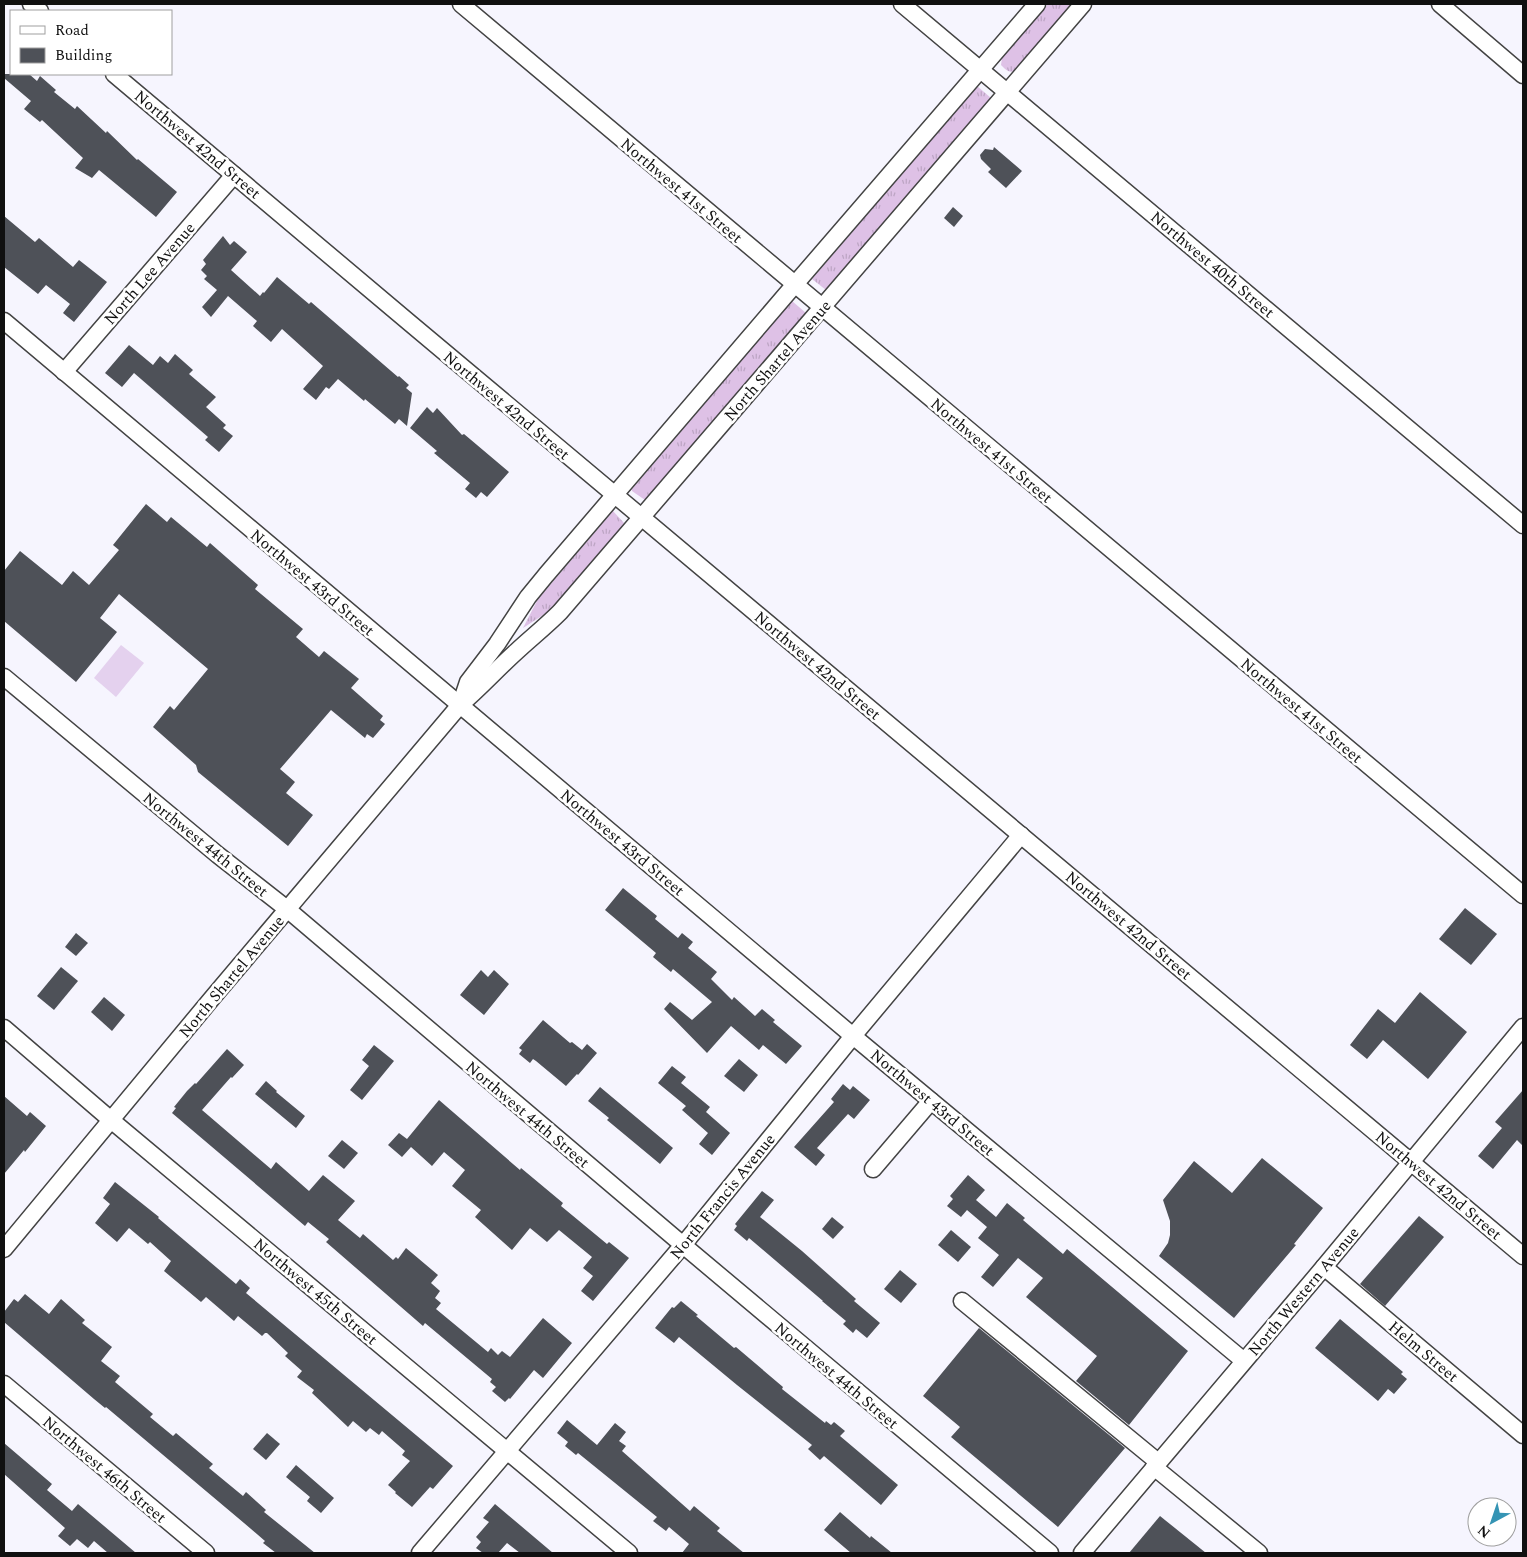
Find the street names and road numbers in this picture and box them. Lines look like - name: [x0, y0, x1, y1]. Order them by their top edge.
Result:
- street label: Northwest 42nd Street: [129, 84, 266, 205]
- street label: Northwest 41st Street: [615, 132, 748, 249]
- street label: Northwest 40th Street: [1145, 206, 1280, 324]
- street label: North Lee Avenue: [98, 217, 201, 330]
- street label: North Shartel Avenue: [718, 295, 837, 426]
- street label: Northwest 42nd Street: [438, 345, 575, 466]
- street label: Northwest 41st Street: [925, 392, 1058, 509]
- street label: Northwest 43rd Street: [245, 523, 380, 642]
- street label: Northwest 42nd Street: [749, 605, 886, 726]
- street label: Northwest 41st Street: [1235, 652, 1368, 769]
- street label: Northwest 43rd Street: [555, 783, 690, 902]
- street label: Northwest 44th Street: [137, 786, 274, 903]
- street label: Northwest 42nd Street: [1060, 865, 1197, 986]
- street label: North Shartel Avenue: [173, 910, 290, 1043]
- street label: Northwest 43rd Street: [865, 1043, 1000, 1162]
- street label: Northwest 44th Street: [460, 1056, 595, 1174]
- street label: Northwest 42nd Street: [1370, 1125, 1507, 1246]
- street label: North Francis Avenue: [664, 1128, 781, 1265]
- street label: North Western Avenue: [1242, 1222, 1365, 1362]
- street label: Northwest 45th Street: [248, 1233, 383, 1351]
- street label: Helm Street: [1383, 1315, 1464, 1389]
- street label: Northwest 44th Street: [769, 1317, 904, 1435]
- street label: Northwest 46th Street: [37, 1411, 172, 1529]

